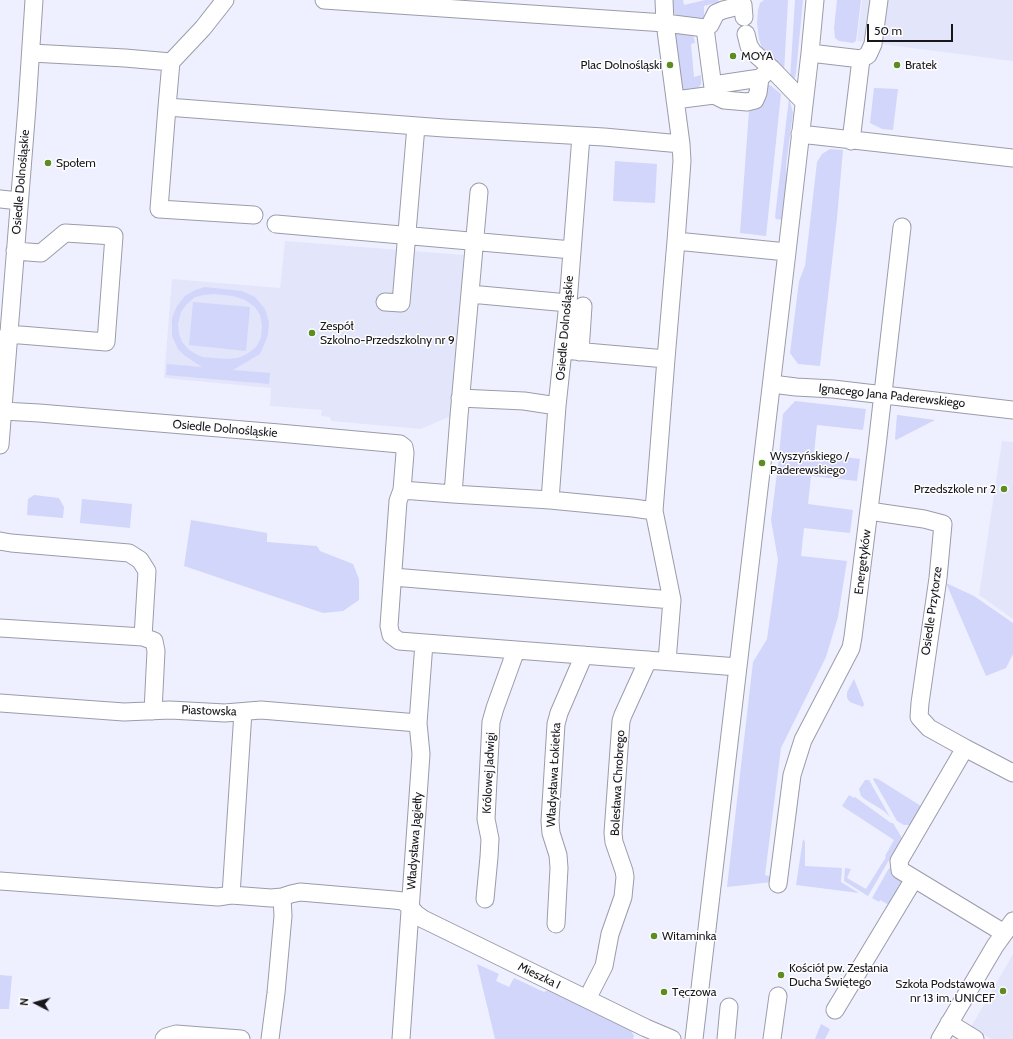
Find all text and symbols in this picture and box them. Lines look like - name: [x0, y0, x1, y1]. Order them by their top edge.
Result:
- scale bar: [869, 16, 955, 42]
- text: 50 m: [874, 23, 902, 38]
- place label: MOYA: [741, 49, 773, 63]
- marker: MOYA: [728, 51, 738, 61]
- place label: Plac Dolnośląski: [581, 58, 662, 72]
- place label: Bratek: [905, 58, 937, 72]
- marker: Plac Dolnośląski: [665, 60, 675, 70]
- marker: Bratek: [892, 60, 902, 70]
- street label: Osiedle Dolnośląskie: [9, 129, 33, 235]
- place label: Społem: [56, 156, 96, 170]
- marker: Społem: [43, 158, 53, 168]
- street label: Osiedle Dolnośląskie: [553, 275, 577, 381]
- place label: Zespół Szkolno-Przedszkolny nr 9: [320, 319, 455, 347]
- marker: Zespół Szkolno-Przedszkolny nr 9: [307, 328, 317, 338]
- street label: Ignacego Jana Paderewskiego: [818, 381, 966, 411]
- street label: Osiedle Dolnośląskie: [172, 417, 278, 441]
- place label: Wyszyńskiego / Paderewskiego: [770, 449, 849, 477]
- marker: Wyszyńskiego / Paderewskiego: [757, 458, 767, 468]
- place label: Przedszkole nr 2: [914, 482, 996, 496]
- marker: Przedszkole nr 2: [999, 484, 1009, 494]
- street label: Energetyków: [852, 529, 874, 595]
- street label: Osiedle Przytorze: [919, 566, 945, 656]
- street label: Piastowska: [181, 703, 237, 719]
- street label: Władysława Łokietka: [544, 722, 564, 828]
- street label: Bolesława Chrobrego: [608, 730, 628, 836]
- street label: Królowej Jadwigi: [480, 732, 498, 814]
- street label: Władysława Jagiełły: [404, 791, 426, 891]
- place label: Witaminka: [662, 929, 716, 943]
- marker: Witaminka: [649, 931, 659, 941]
- street label: Mieszka I: [515, 959, 563, 993]
- place label: Kościół pw. Zesłania Ducha Świętego: [789, 961, 888, 989]
- marker: Kościół pw. Zesłania Ducha Świętego: [776, 970, 786, 980]
- place label: Szkoła Podstawowa nr 13 im. UNICEF: [895, 977, 995, 1005]
- north arrow: [16, 983, 56, 1023]
- place label: Tęczowa: [672, 985, 716, 999]
- marker: Szkoła Podstawowa nr 13 im. UNICEF: [998, 986, 1008, 996]
- marker: Tęczowa: [659, 987, 669, 997]
- text: N: [17, 997, 31, 1006]

